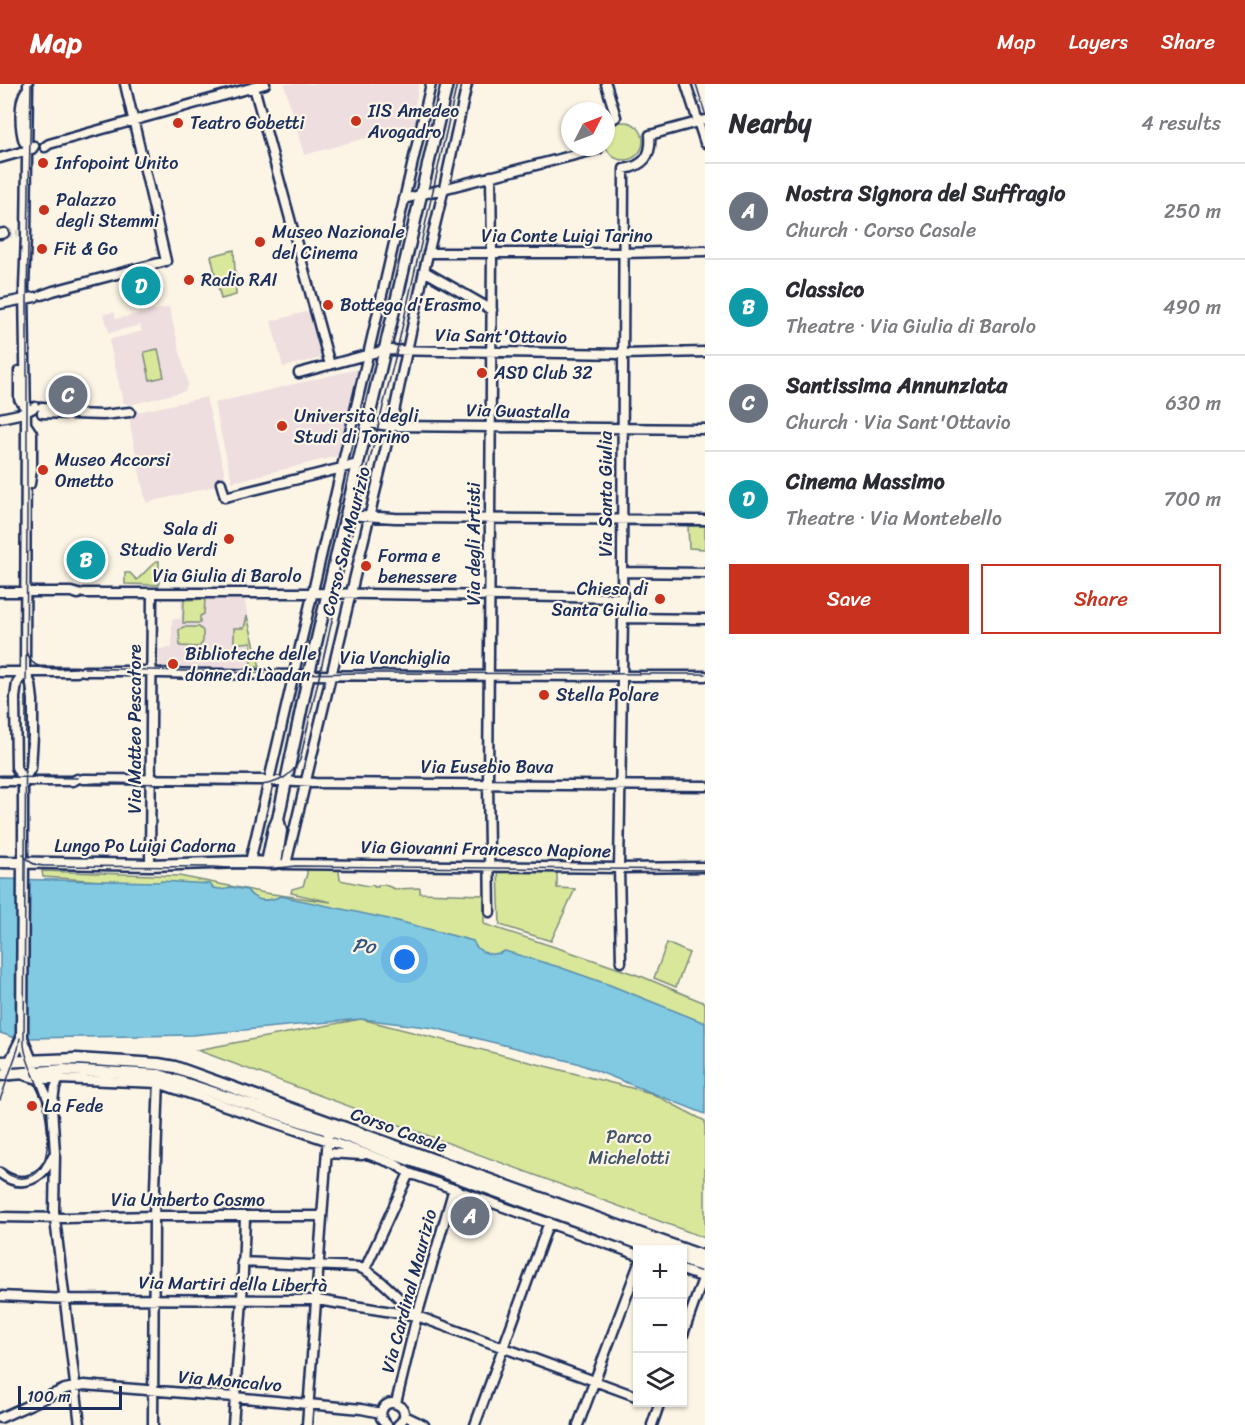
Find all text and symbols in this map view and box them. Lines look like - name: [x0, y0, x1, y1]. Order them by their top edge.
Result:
- text: Map: [30, 18, 82, 67]
- text: Map: [997, 23, 1036, 61]
- text: Layers: [1069, 23, 1128, 61]
- text: Share: [1161, 23, 1215, 61]
- place label: IIS Amedeo Avogadro: [367, 95, 459, 148]
- text: Nearby: [729, 100, 811, 146]
- north arrow: [561, 102, 615, 156]
- text: 4 results: [1141, 106, 1221, 141]
- place label: Teatro Gobetti: [190, 107, 306, 139]
- marker: IIS Amedeo Avogadro: [349, 114, 363, 128]
- marker: Teatro Gobetti: [171, 116, 185, 130]
- place label: Infopoint Unito: [54, 147, 178, 179]
- marker: Infopoint Unito: [36, 156, 50, 170]
- text: Nostra Signora del Suffragio: [786, 174, 1065, 213]
- place label: Palazzo degli Stemmi: [56, 184, 160, 237]
- text: A: [742, 194, 755, 229]
- text: 250 m: [1164, 194, 1221, 229]
- marker: Palazzo degli Stemmi: [37, 203, 51, 217]
- text: Church · Corso Casale: [786, 213, 976, 248]
- place label: Museo Nazionale del Cinema: [272, 216, 405, 269]
- street label: Via Conte Luigi Tarino: [481, 220, 653, 252]
- place label: Fit & Go: [54, 233, 118, 265]
- marker: Museo Nazionale del Cinema: [253, 235, 267, 249]
- marker: Fit & Go: [35, 242, 49, 256]
- pin: D: [122, 264, 160, 308]
- place label: Radio RAI: [201, 264, 278, 296]
- text: Classico: [786, 270, 864, 309]
- marker: Radio RAI: [182, 273, 196, 287]
- place label: Bottega d'Erasmo: [340, 289, 481, 321]
- text: B: [742, 290, 755, 325]
- text: 490 m: [1163, 290, 1221, 325]
- marker: Bottega d'Erasmo: [321, 298, 335, 312]
- text: Theatre · Via Giulia di Barolo: [786, 309, 1036, 344]
- street label: Via Sant'Ottavio: [435, 319, 567, 353]
- place label: ASD Club 32: [493, 357, 593, 389]
- marker: ASD Club 32: [475, 366, 489, 380]
- text: Santissima Annunziata: [786, 366, 1007, 405]
- pin: C: [48, 372, 88, 418]
- text: C: [742, 386, 755, 421]
- text: 630 m: [1165, 386, 1221, 421]
- street label: Via Guastalla: [466, 394, 570, 428]
- place label: Università degli Studi di Torino: [294, 400, 419, 453]
- text: Church · Via Sant'Ottavio: [786, 405, 1011, 440]
- marker: Università degli Studi di Torino: [275, 419, 289, 433]
- street label: Via Santa Giulia: [590, 430, 622, 557]
- place label: Museo Accorsi Ometto: [55, 444, 171, 497]
- text: Cinema Massimo: [786, 462, 945, 501]
- marker: Museo Accorsi Ometto: [36, 463, 50, 477]
- street label: Corso San Maurizio: [312, 463, 380, 619]
- street label: Via degli Artisti: [458, 481, 490, 606]
- text: D: [743, 482, 754, 517]
- text: 700 m: [1164, 482, 1221, 517]
- text: Theatre · Via Montebello: [786, 501, 1002, 536]
- place label: Sala di Studio Verdi: [120, 513, 218, 566]
- marker: Sala di Studio Verdi: [222, 532, 236, 546]
- pin: B: [66, 538, 106, 582]
- place label: Forma e benessere: [378, 540, 457, 593]
- marker: Forma e benessere: [359, 559, 373, 573]
- street label: Via Giulia di Barolo: [152, 560, 302, 592]
- button: Save: [729, 564, 969, 634]
- button: Share: [981, 564, 1221, 634]
- place label: Chiesa di Santa Giulia: [551, 573, 649, 626]
- marker: Chiesa di Santa Giulia: [653, 592, 667, 606]
- place label: Biblioteche delle donne di Làadan: [185, 638, 317, 691]
- street label: Via Vanchiglia: [340, 642, 450, 674]
- street label: Via Matteo Pescatore: [119, 644, 151, 814]
- marker: Biblioteche delle donne di Làadan: [166, 657, 180, 671]
- place label: Stella Polare: [556, 679, 659, 711]
- marker: Stella Polare: [537, 688, 551, 702]
- street label: Via Eusebio Bava: [421, 751, 554, 783]
- street label: Lungo Po Luigi Cadorna: [54, 830, 236, 862]
- street label: Via Giovanni Francesco Napione: [361, 831, 611, 867]
- water label: Po: [351, 928, 378, 965]
- your location: [390, 945, 419, 974]
- place label: La Fede: [44, 1090, 104, 1122]
- street label: Corso Casale: [346, 1098, 452, 1162]
- marker: La Fede: [25, 1099, 39, 1113]
- park label: Parco Michelotti: [588, 1121, 671, 1174]
- street label: Via Umberto Cosmo: [111, 1184, 265, 1216]
- pin: A: [450, 1194, 490, 1238]
- street label: Via Cardinal Maurizio: [372, 1205, 446, 1377]
- map controls: [633, 1245, 687, 1407]
- button: +: [633, 1245, 687, 1299]
- street label: Via Martiri della Libertà: [138, 1266, 328, 1302]
- button: −: [633, 1299, 687, 1353]
- button: layers: [633, 1353, 687, 1407]
- street label: Via Moncalvo: [177, 1361, 283, 1401]
- text: 100 m: [27, 1382, 71, 1411]
- scale bar: [18, 1383, 122, 1410]

